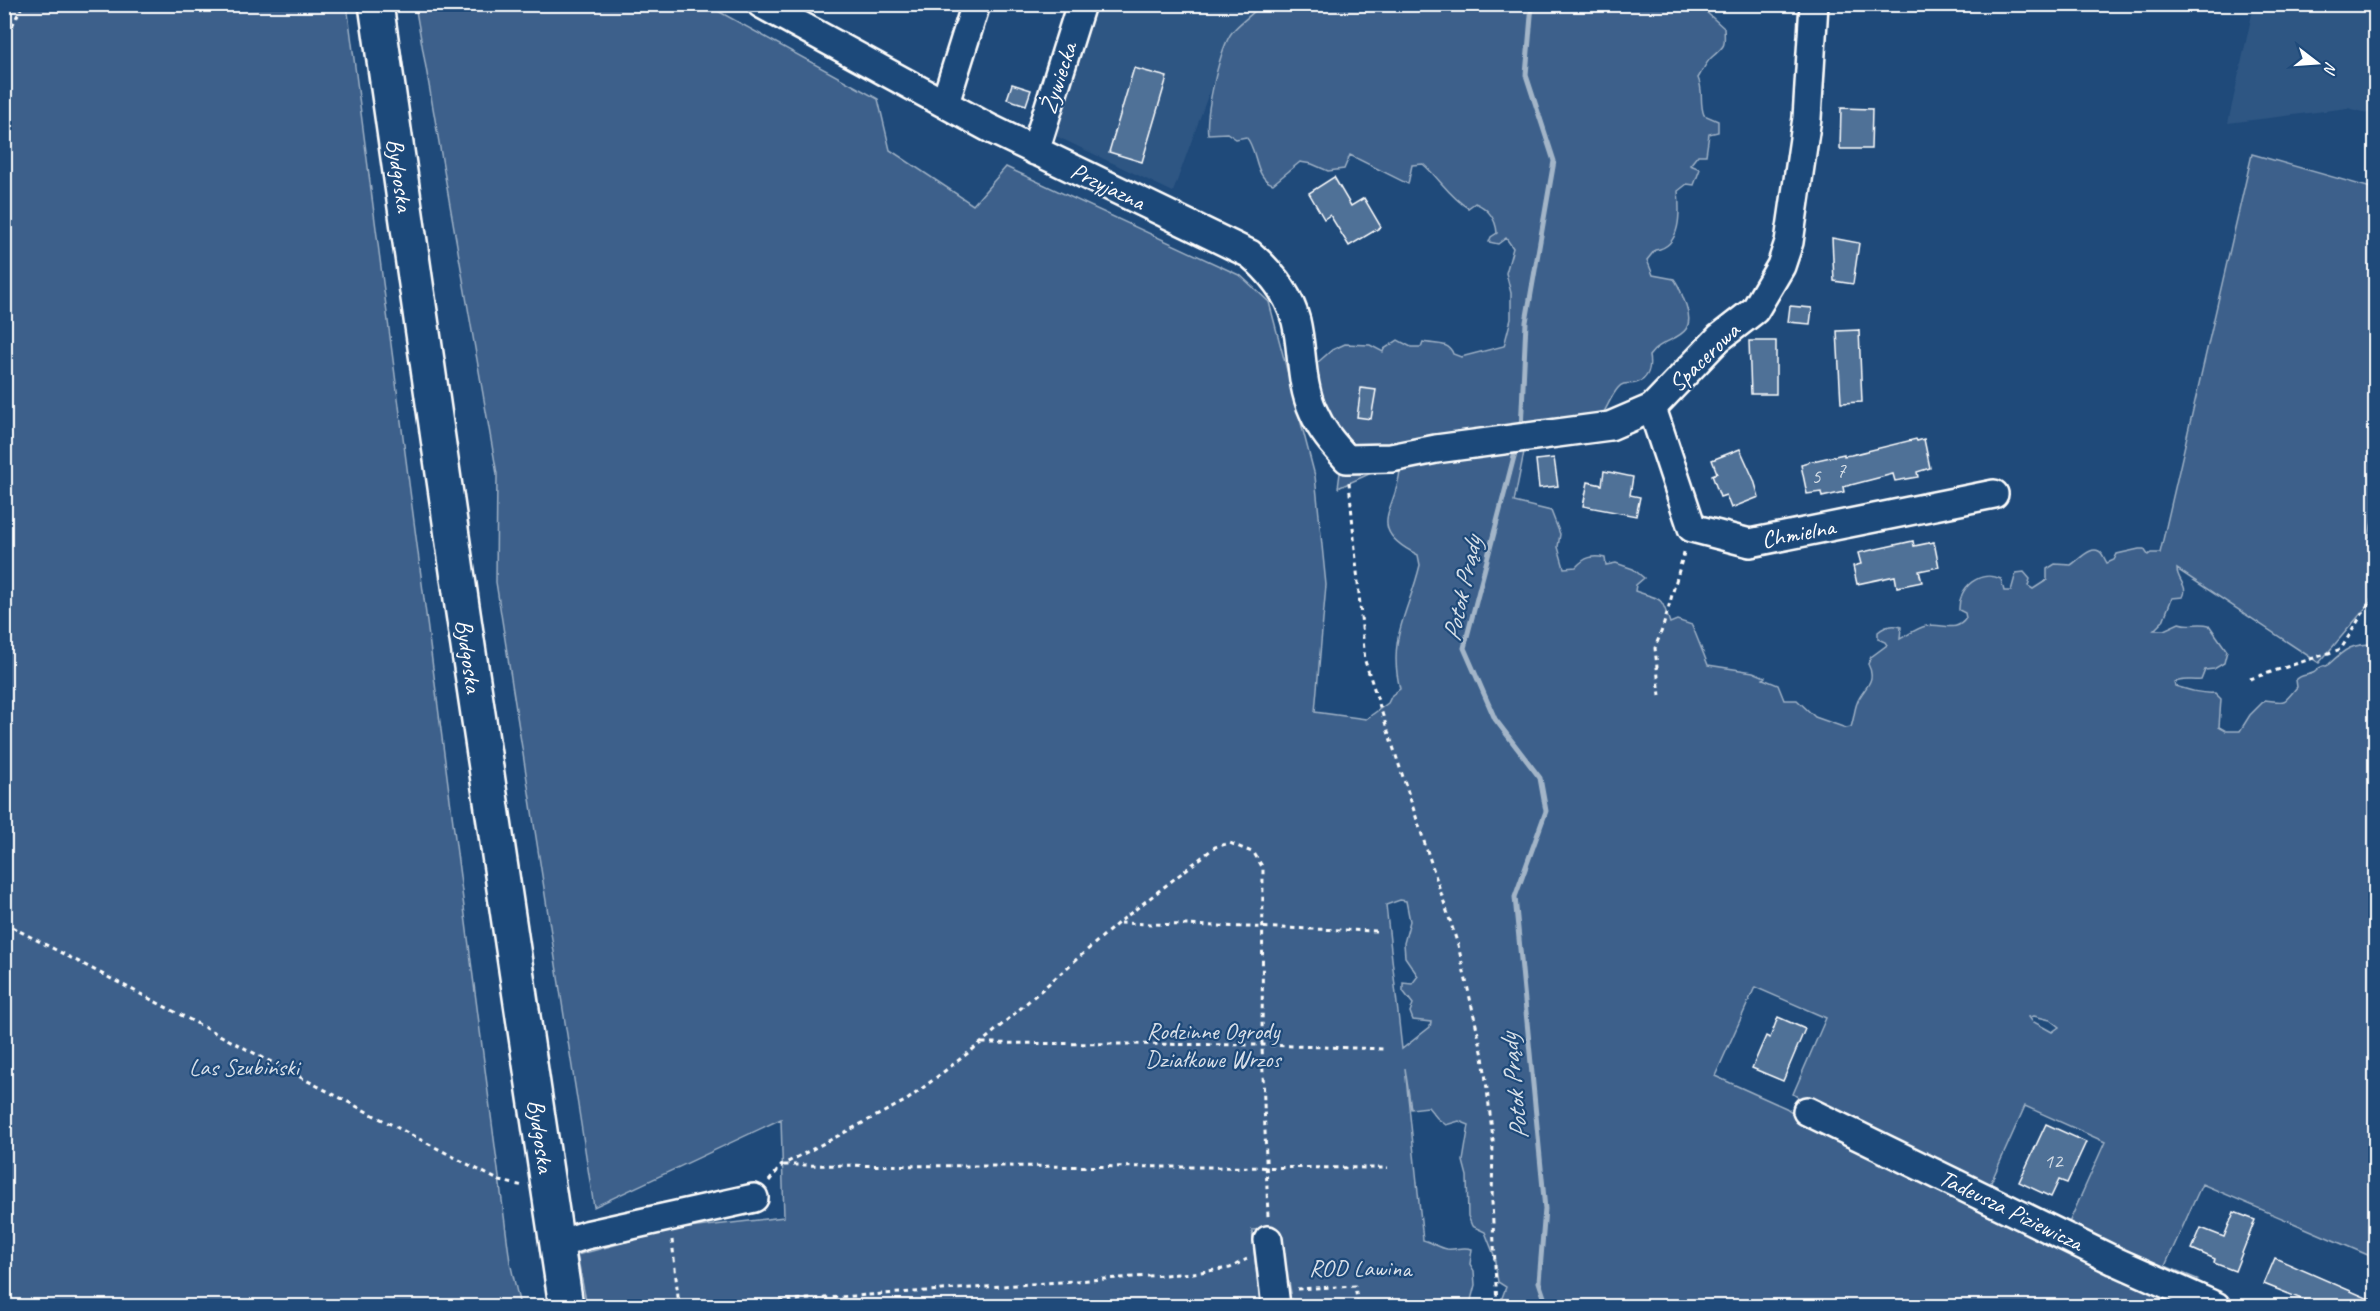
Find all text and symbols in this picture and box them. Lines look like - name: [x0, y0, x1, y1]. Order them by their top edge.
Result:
- north arrow: [2287, 33, 2347, 93]
- street label: Żywiecka: [1032, 37, 1084, 117]
- text: N: [2318, 59, 2341, 78]
- street label: Bydgoska: [380, 136, 420, 215]
- street label: Przyjazna: [1066, 155, 1151, 217]
- street label: Spacerowa: [1662, 315, 1747, 398]
- house number: 7: [1836, 457, 1847, 483]
- house number: 5: [1811, 463, 1822, 489]
- street label: Chmielna: [1759, 511, 1839, 555]
- water label: Potok Prądy: [1435, 530, 1490, 644]
- street label: Bydgoska: [449, 617, 489, 696]
- park label: Rodzinne Ogrody Działkowe Wrzos: [1145, 1016, 1283, 1074]
- water label: Potok Prądy: [1492, 1029, 1536, 1141]
- park label: Las Szubiński: [189, 1052, 301, 1082]
- street label: Bydgoska: [521, 1097, 561, 1176]
- house number: 12: [2044, 1148, 2064, 1174]
- street label: Tadeusza Piziewicza: [1934, 1162, 2090, 1259]
- park label: ROD Lawina: [1309, 1253, 1413, 1283]

